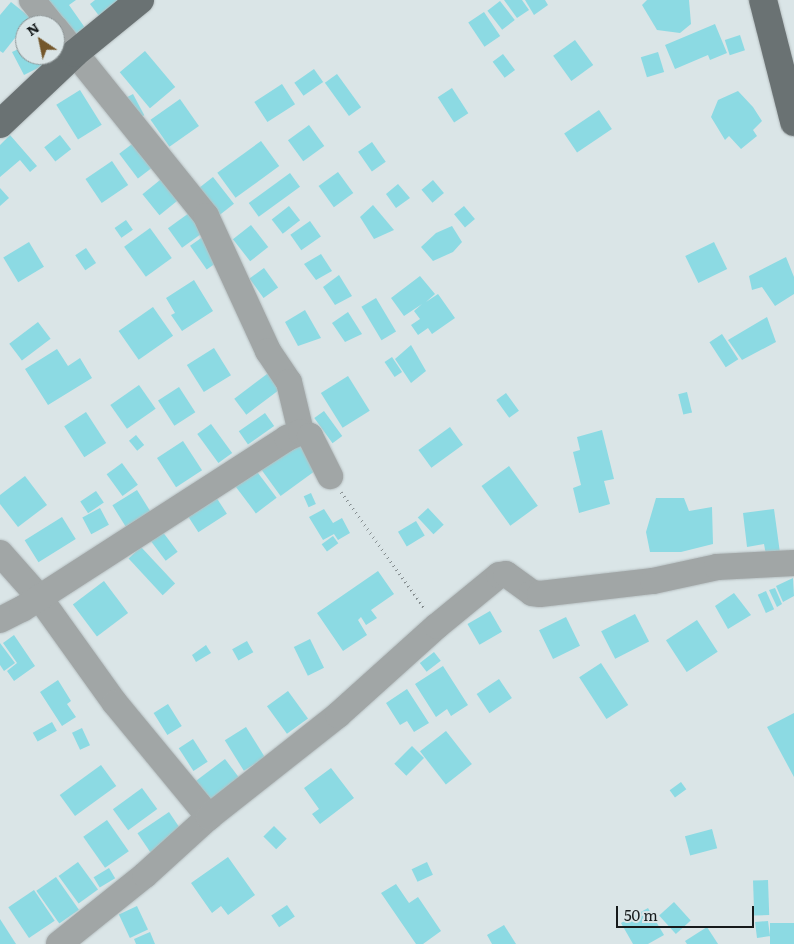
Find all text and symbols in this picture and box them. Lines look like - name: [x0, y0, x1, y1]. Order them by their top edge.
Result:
- north arrow: [15, 15, 65, 65]
- text: N: [22, 17, 43, 40]
- scale bar: [619, 896, 756, 928]
- text: 50 m: [624, 903, 658, 926]

